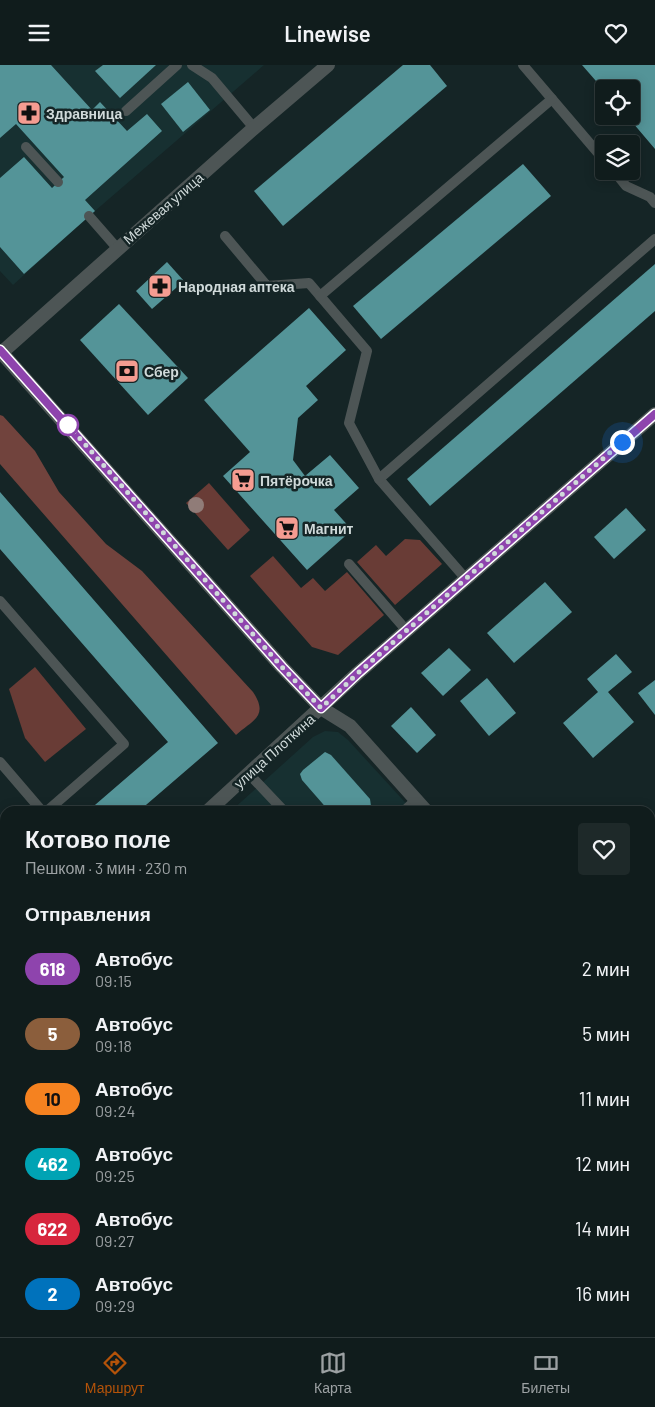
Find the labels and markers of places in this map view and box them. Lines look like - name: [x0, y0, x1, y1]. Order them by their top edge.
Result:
- pharmacy icon: Здравница: [16, 100, 42, 126]
- place label: Здравница: [46, 105, 122, 122]
- pharmacy icon: Народная аптека: [147, 273, 173, 299]
- place label: Народная аптека: [178, 278, 295, 295]
- bank icon: Сбер: [114, 358, 140, 384]
- place label: Сбер: [144, 363, 179, 380]
- unlabelled marker: [57, 414, 79, 436]
- supermarket icon: Пятёрочка: [230, 467, 256, 493]
- place label: Пятёрочка: [260, 472, 333, 489]
- supermarket icon: Магнит: [274, 515, 300, 541]
- place label: Магнит: [304, 520, 354, 537]

